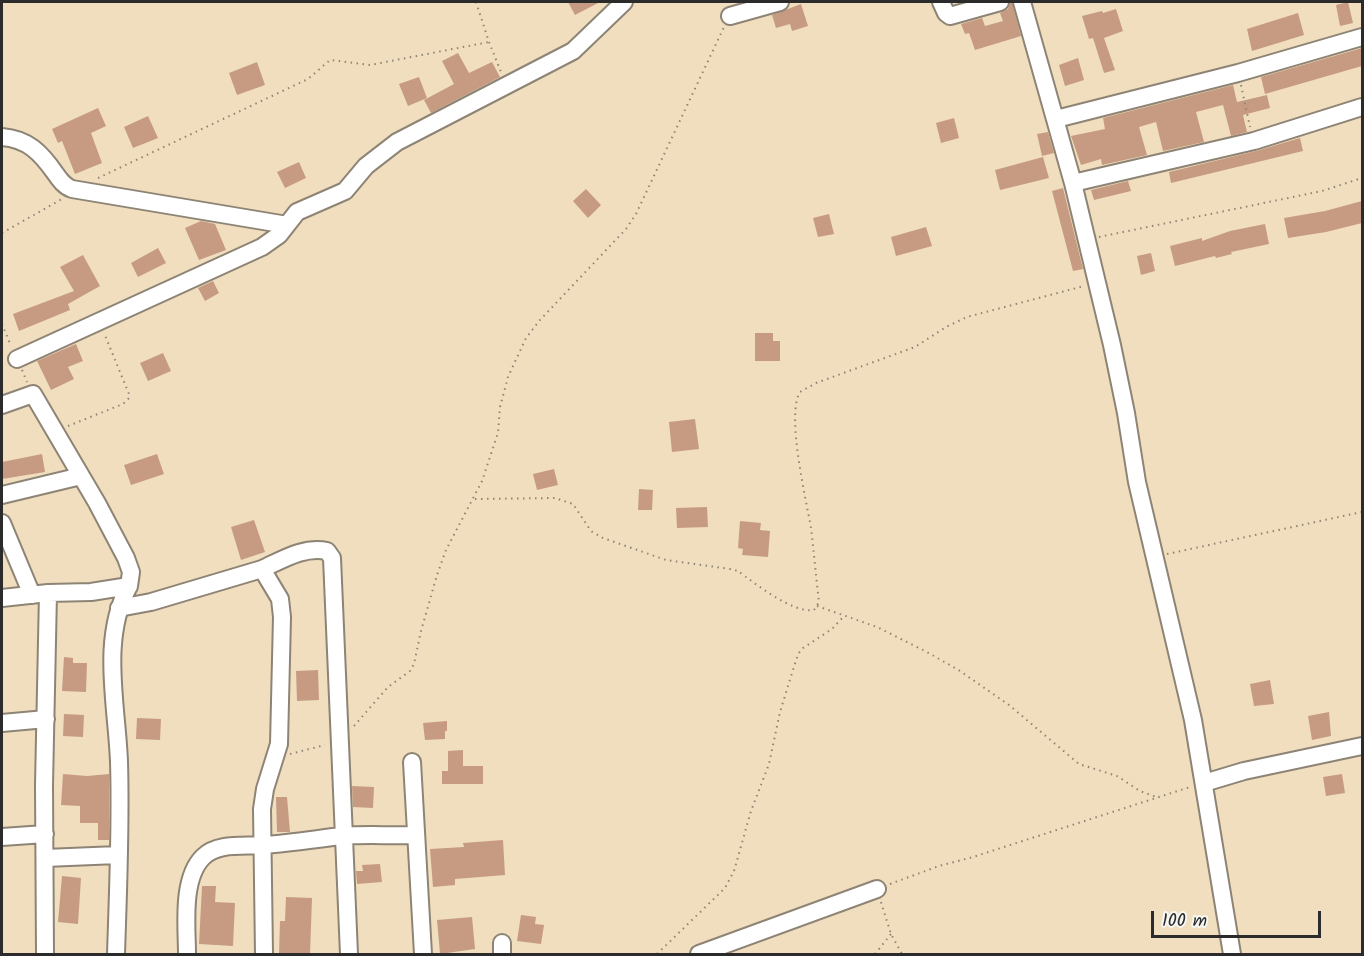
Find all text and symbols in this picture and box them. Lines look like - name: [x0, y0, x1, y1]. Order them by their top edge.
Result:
- scale bar: [1154, 899, 1324, 937]
- text: 100 m: [1162, 907, 1207, 936]

